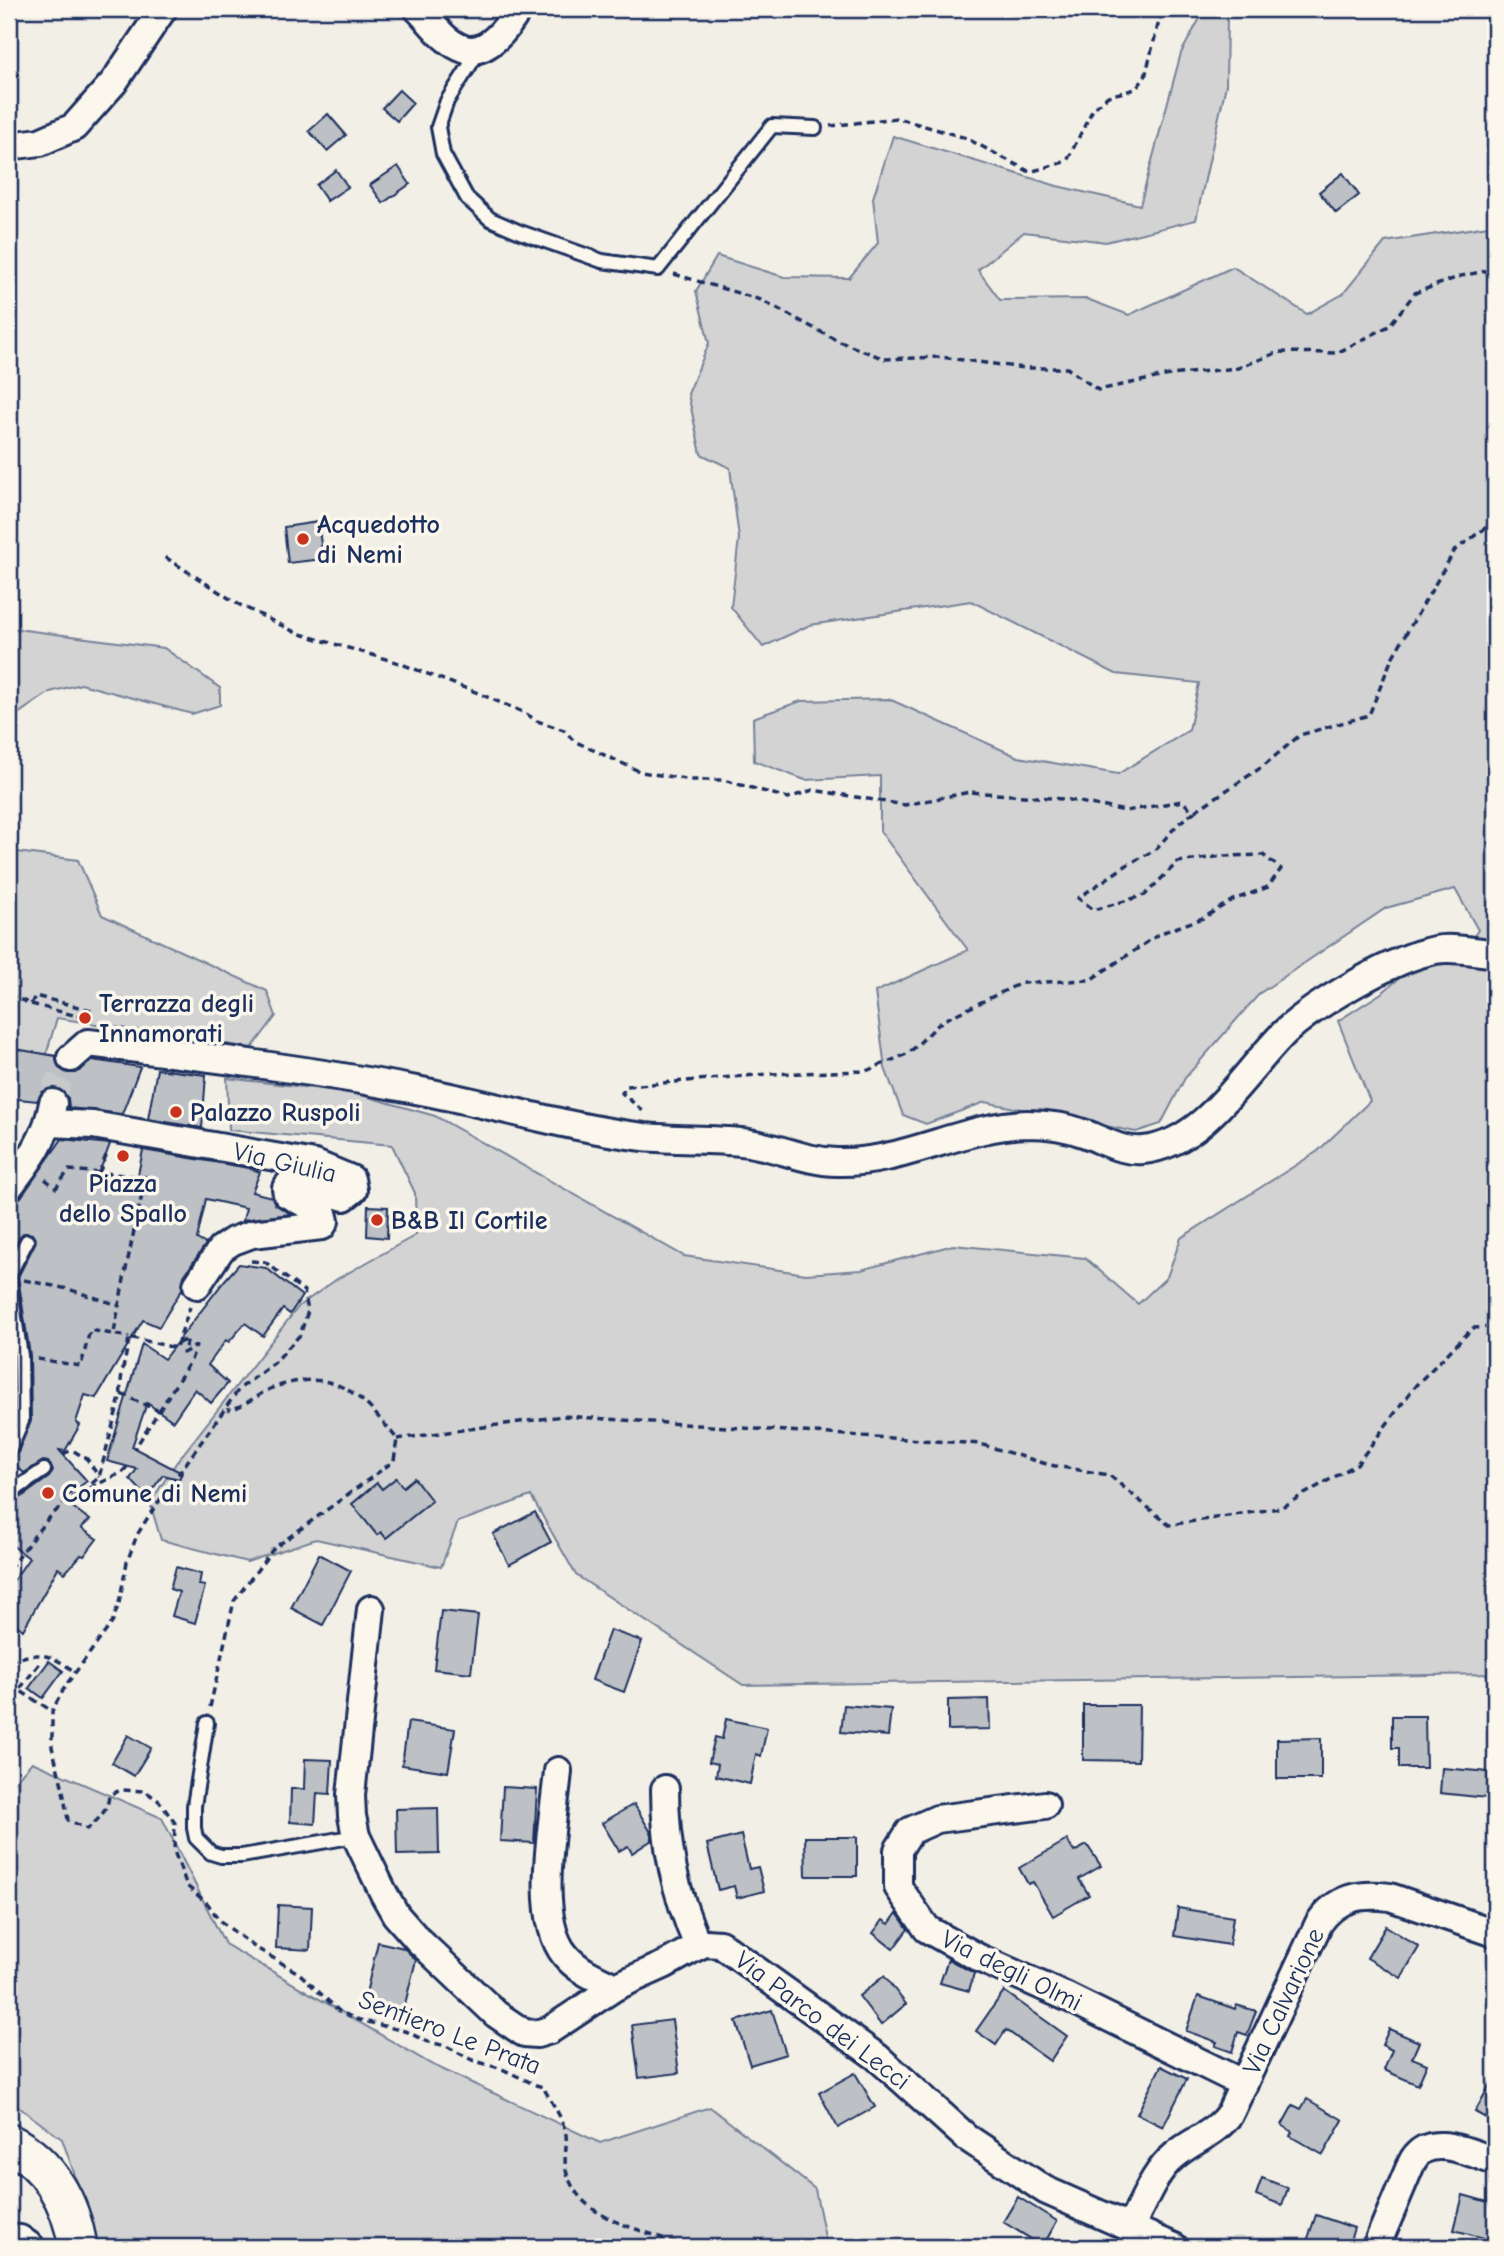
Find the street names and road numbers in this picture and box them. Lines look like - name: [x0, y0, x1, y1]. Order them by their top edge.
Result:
- street label: Via Giulia: [230, 1137, 339, 1189]
- street label: Via Calvarione: [1237, 1923, 1331, 2079]
- street label: Via degli Olmi: [936, 1924, 1087, 2018]
- street label: Via Parco dei Lecci: [729, 1945, 916, 2096]
- street label: Sentiero Le Prata: [354, 1984, 545, 2081]

